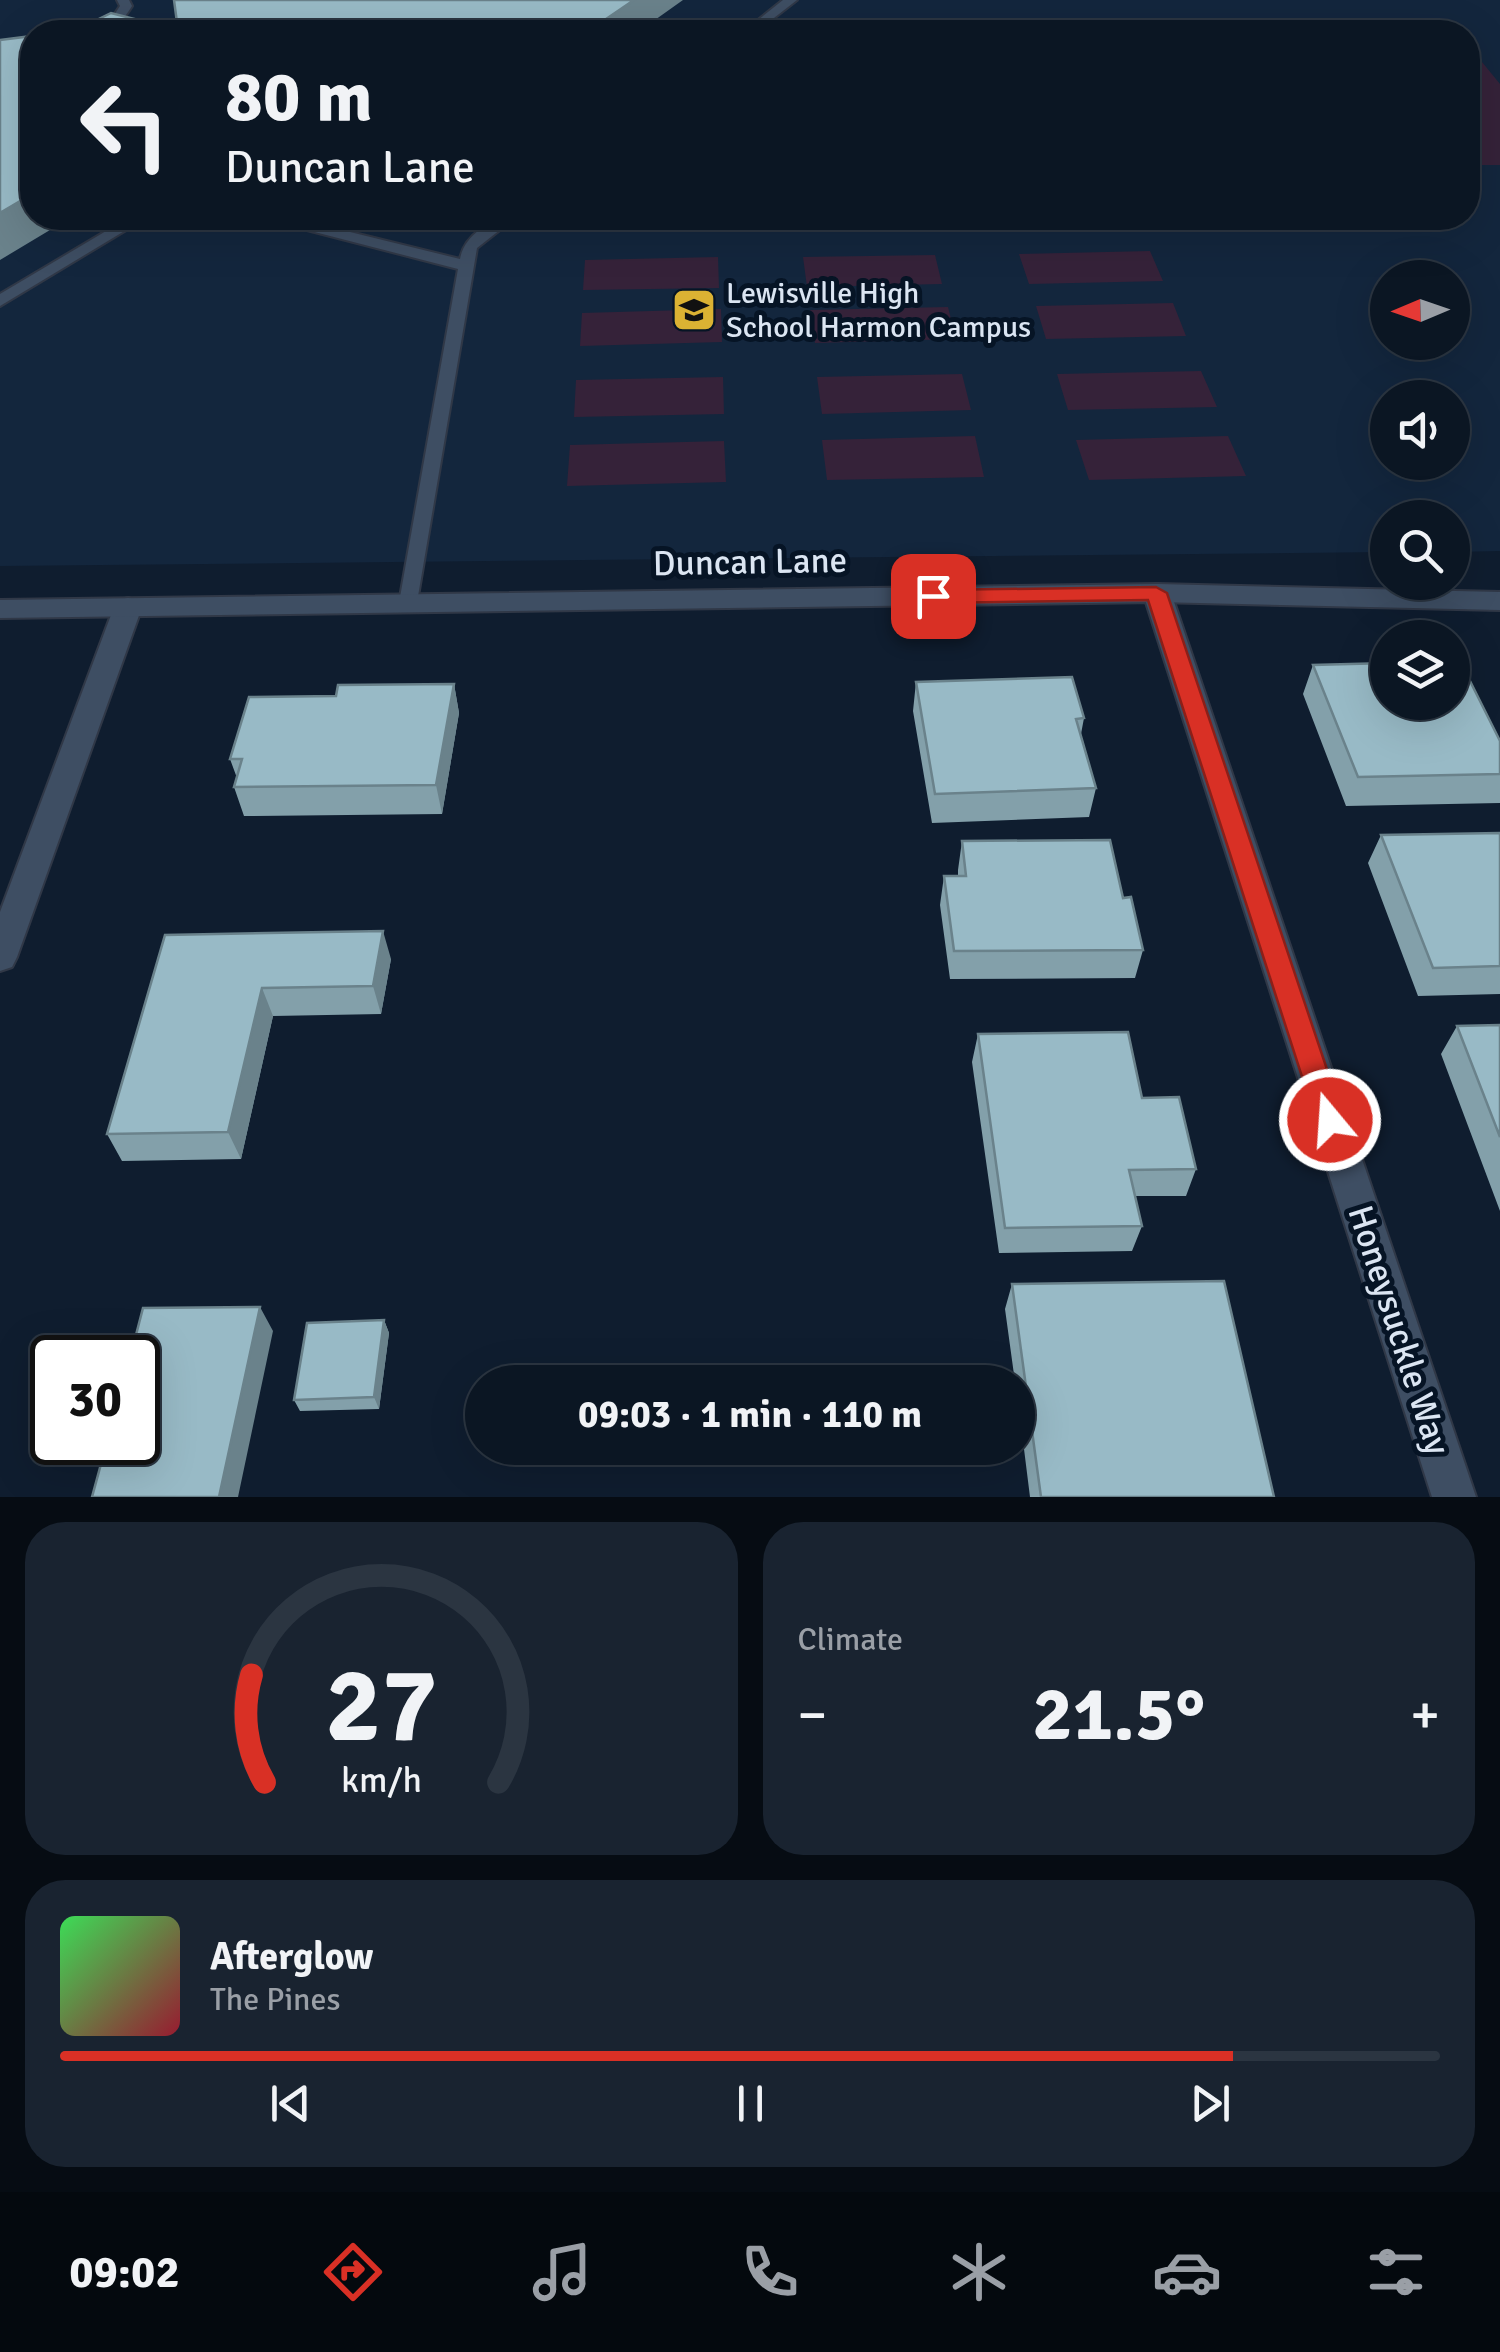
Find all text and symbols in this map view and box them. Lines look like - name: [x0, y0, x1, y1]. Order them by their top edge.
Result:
- text: 80 m: [225, 54, 373, 140]
- icon: left: [60, 60, 190, 190]
- text: Duncan Lane: [225, 140, 475, 195]
- north arrow: [1370, 260, 1470, 360]
- map controls: [1370, 260, 1470, 720]
- place label: Lewisville High School Harmon Campus: [726, 275, 1031, 346]
- school or university icon: Lewisville High School Harmon Campus: [671, 287, 717, 333]
- button: sound: [1370, 380, 1470, 480]
- button: search: [1370, 500, 1470, 600]
- street label: Duncan Lane: [653, 539, 847, 585]
- pin: [891, 554, 976, 639]
- icon: arrive: [906, 569, 961, 624]
- button: layers: [1370, 620, 1470, 720]
- position arrow: [1278, 1068, 1382, 1172]
- street label: Honeysuckle Way: [1338, 1200, 1460, 1460]
- speed limit sign: 30: [30, 1335, 160, 1465]
- text: 09:03 · 1 min · 110 m: [578, 1391, 922, 1438]
- text: Climate: [798, 1620, 903, 1659]
- text: 27: [325, 1642, 437, 1770]
- text: 21.5°: [1032, 1668, 1205, 1761]
- text: −: [798, 1681, 827, 1749]
- text: +: [1410, 1681, 1440, 1749]
- text: km/h: [341, 1758, 422, 1802]
- text: Afterglow: [210, 1933, 373, 1980]
- text: The Pines: [210, 1980, 341, 2019]
- icon: previous: [263, 2076, 318, 2131]
- icon: pause: [723, 2076, 778, 2131]
- icon: next: [1183, 2076, 1238, 2131]
- icon: directions: [318, 2237, 388, 2307]
- icon: music: [527, 2237, 597, 2307]
- icon: phone: [735, 2237, 805, 2307]
- icon: climate: [944, 2237, 1014, 2307]
- icon: car: [1152, 2237, 1222, 2307]
- icon: filters: [1361, 2237, 1431, 2307]
- text: 09:02: [69, 2245, 180, 2300]

